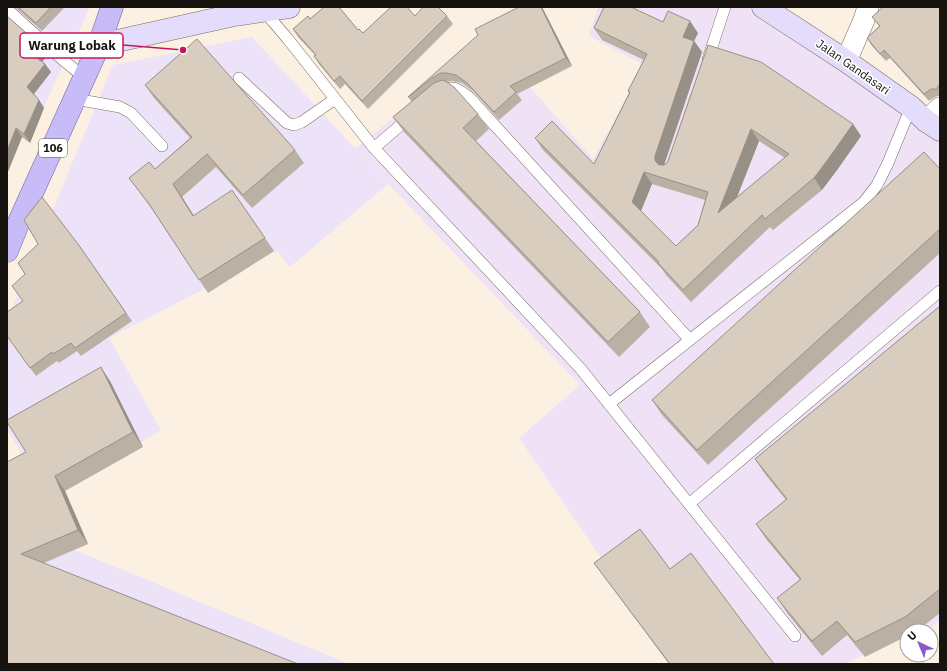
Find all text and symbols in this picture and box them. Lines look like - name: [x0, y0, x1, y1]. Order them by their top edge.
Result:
- callout: Warung Lobak: [20, 33, 123, 58]
- street label: Jalan Gandasari: [814, 36, 893, 98]
- text: Warung Lobak: [28, 37, 116, 54]
- road number: 106: [39, 139, 67, 157]
- north arrow: [899, 623, 939, 663]
- text: U: [904, 628, 920, 643]

